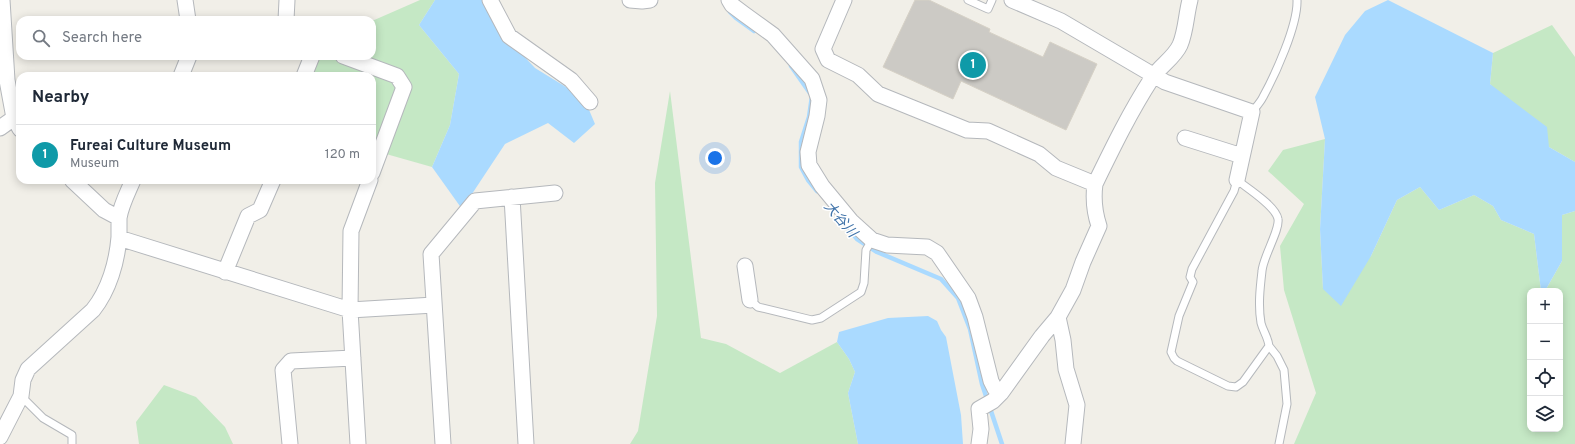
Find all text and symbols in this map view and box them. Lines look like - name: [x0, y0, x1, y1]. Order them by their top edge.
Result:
- search box: [16, 16, 376, 60]
- icon: search: [30, 27, 52, 49]
- text: Search here: [62, 29, 142, 48]
- pin: 1: [960, 50, 986, 80]
- text: Nearby: [32, 87, 89, 109]
- text: Fureai Culture Museum: [70, 137, 231, 156]
- text: 1: [42, 147, 48, 163]
- text: 120 m: [325, 147, 360, 163]
- your location: [705, 148, 725, 168]
- text: Museum: [70, 156, 119, 172]
- water label: 大谷川: [820, 199, 861, 243]
- map controls: [1527, 288, 1563, 432]
- button: +: [1527, 288, 1563, 324]
- button: −: [1527, 324, 1563, 360]
- button: locate: [1527, 360, 1563, 396]
- button: layers: [1527, 396, 1563, 432]

